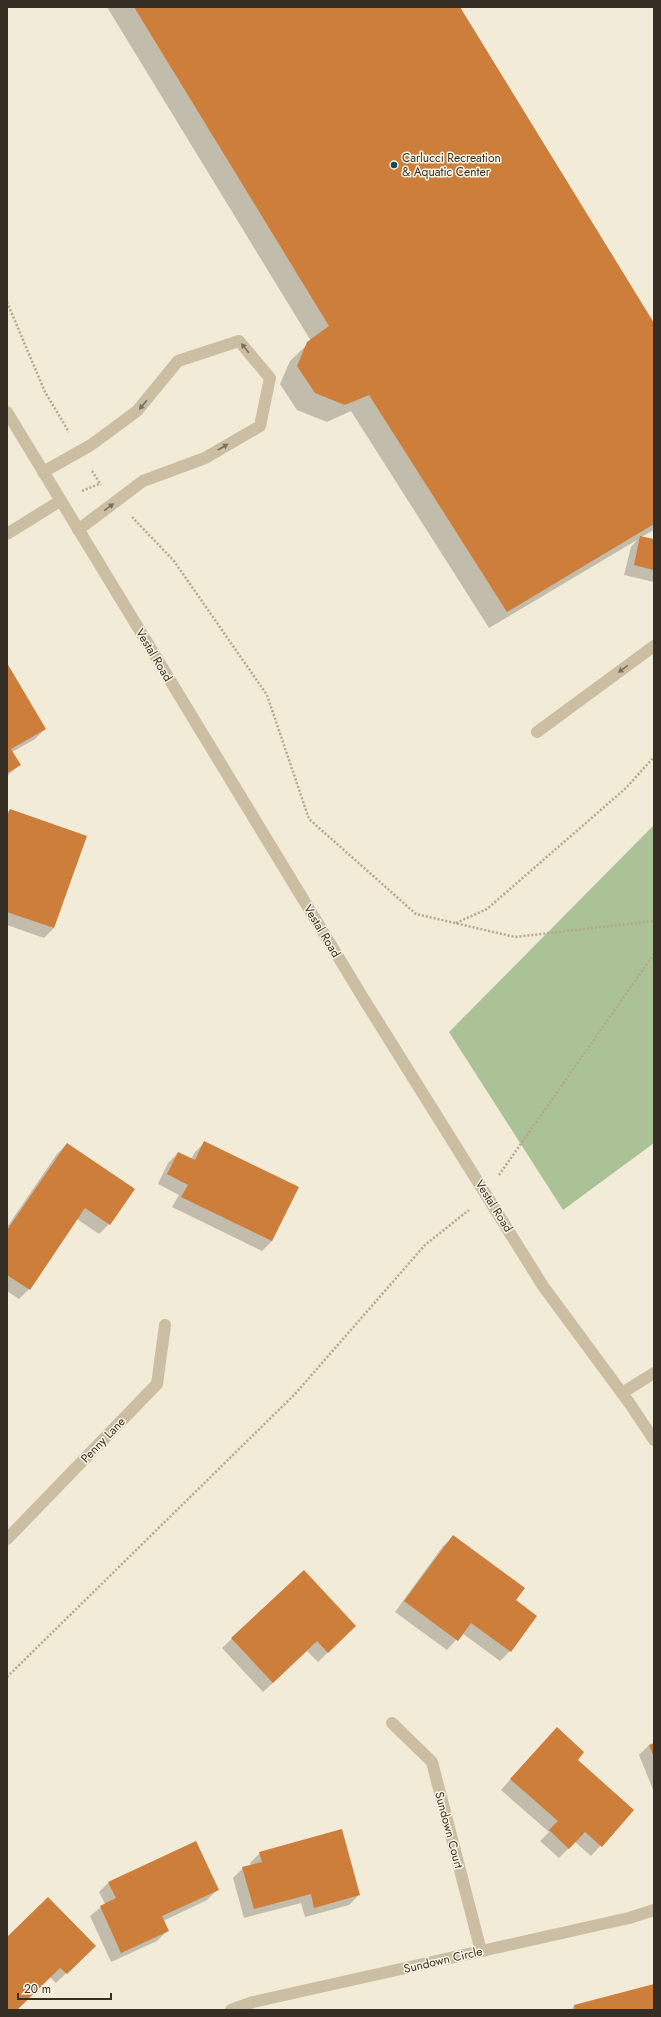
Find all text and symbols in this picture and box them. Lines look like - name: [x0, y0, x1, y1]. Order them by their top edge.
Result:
- place label: Carlucci Recreation & Aquatic Center: [402, 149, 501, 181]
- marker: Carlucci Recreation & Aquatic Center: [389, 160, 399, 170]
- one-way arrow: [241, 343, 249, 354]
- one-way arrow: [138, 399, 147, 410]
- one-way arrow: [218, 444, 229, 451]
- one-way arrow: [104, 503, 114, 511]
- street label: Vestal Road: [131, 625, 177, 685]
- one-way arrow: [617, 665, 628, 673]
- street label: Vestal Road: [299, 901, 345, 961]
- street label: Vestal Road: [471, 1176, 517, 1236]
- street label: Penny Lane: [77, 1413, 129, 1467]
- street label: Sundown Court: [430, 1790, 468, 1870]
- street label: Sundown Circle: [402, 1942, 484, 1978]
- scale bar: [18, 1975, 111, 2001]
- text: 20 m: [24, 1980, 51, 1998]

